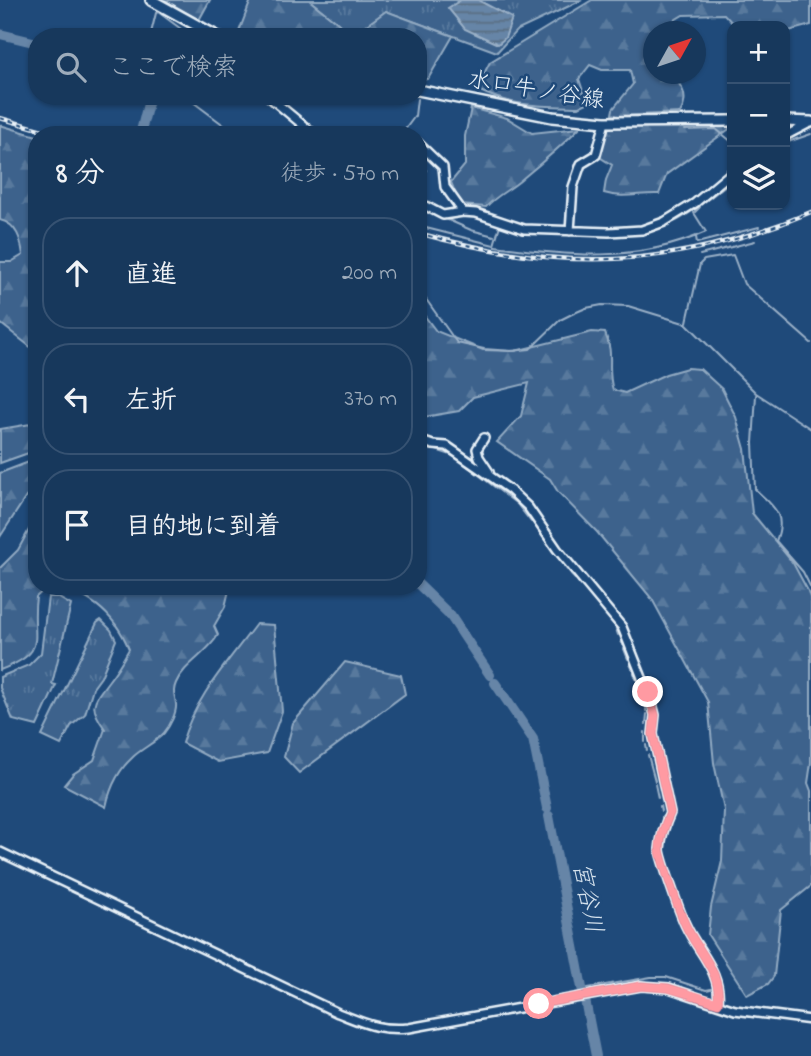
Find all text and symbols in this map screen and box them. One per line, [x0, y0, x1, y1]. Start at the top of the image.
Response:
north arrow [643, 21, 706, 84]
map controls [727, 21, 790, 210]
button: + [727, 21, 790, 84]
search box [28, 28, 427, 105]
icon: search [52, 48, 90, 86]
text: ここで検索 [108, 50, 238, 88]
street label: 水口牛ノ谷線 [465, 64, 607, 118]
button: − [727, 84, 790, 147]
button: layers [727, 147, 790, 210]
text: 8 分 [56, 153, 105, 197]
text: 徒歩 · 570 m [280, 158, 399, 191]
icon: ahead [58, 254, 96, 292]
text: 直進 [125, 257, 177, 295]
text: 200 m [342, 257, 397, 290]
icon: left [58, 380, 96, 418]
text: 左折 [125, 383, 177, 421]
text: 370 m [344, 383, 397, 416]
icon: arrive [58, 506, 96, 544]
text: 目的地に到着 [125, 509, 281, 547]
route end [632, 676, 663, 707]
water label: 宮谷川 [562, 859, 610, 937]
route start [523, 988, 554, 1019]

